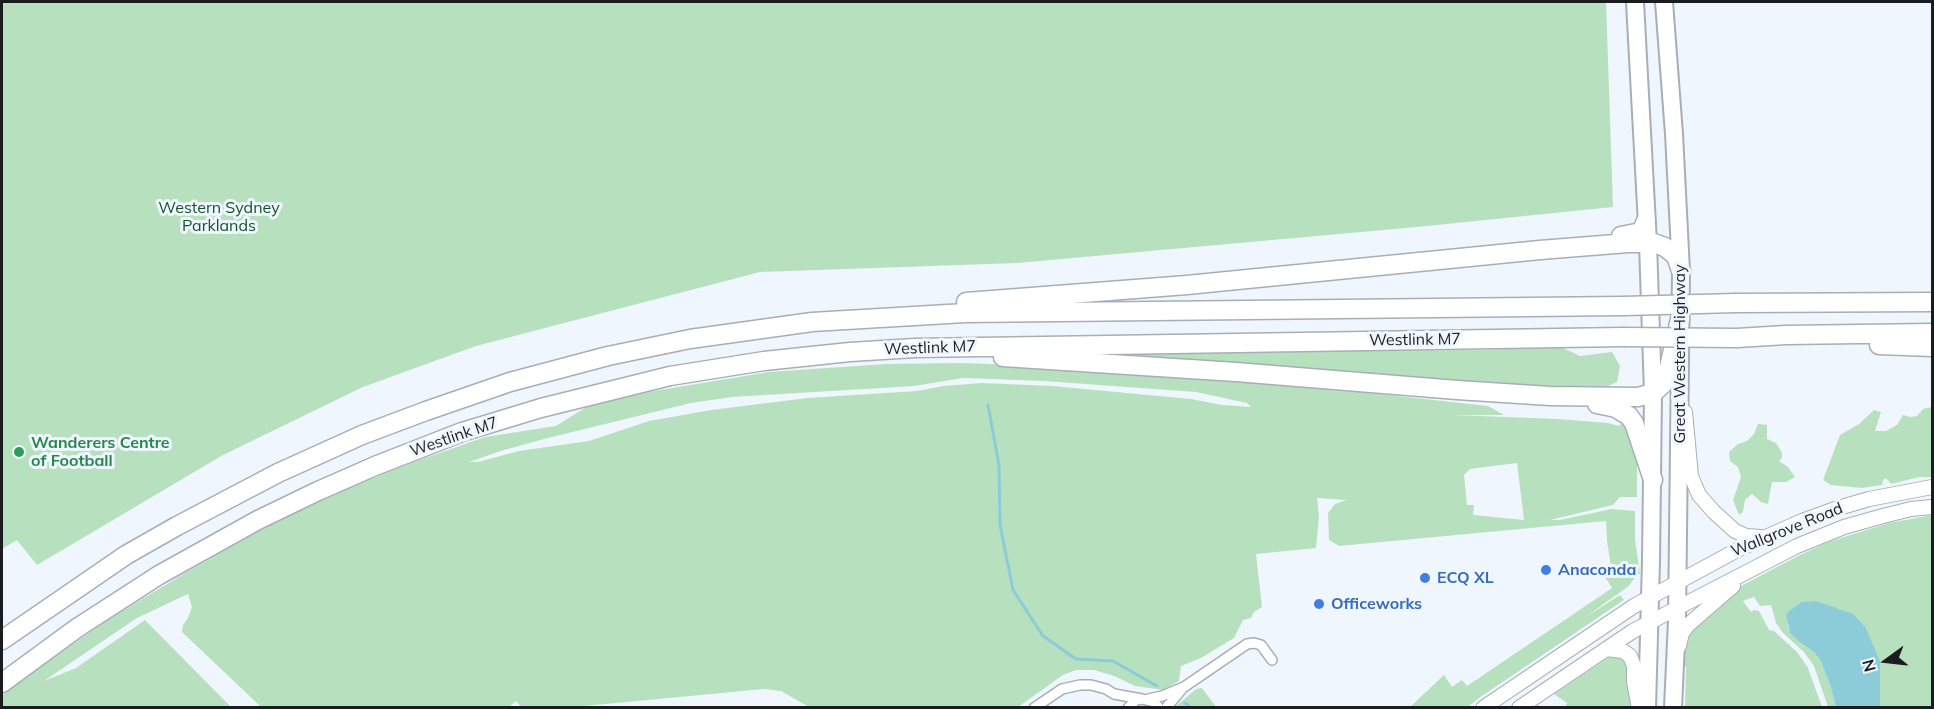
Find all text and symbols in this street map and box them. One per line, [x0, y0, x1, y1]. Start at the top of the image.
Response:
park label: Western Sydney Parklands [158, 198, 280, 236]
street label: Great Western Highway [1670, 264, 1690, 444]
street label: Westlink M7 [1369, 330, 1461, 350]
street label: Westlink M7 [884, 337, 976, 359]
street label: Westlink M7 [407, 413, 501, 461]
place label: Wanderers Centre of Football [31, 433, 170, 471]
marker: Wanderers Centre of Football [12, 445, 26, 459]
street label: Wallgrove Road [1728, 499, 1846, 561]
place label: Anaconda [1558, 560, 1636, 580]
marker: Anaconda [1539, 563, 1553, 577]
place label: ECQ XL [1437, 568, 1494, 588]
marker: ECQ XL [1418, 571, 1432, 585]
place label: Officeworks [1331, 594, 1422, 614]
marker: Officeworks [1312, 597, 1326, 611]
north arrow [1856, 631, 1916, 691]
text: N [1857, 657, 1880, 674]

